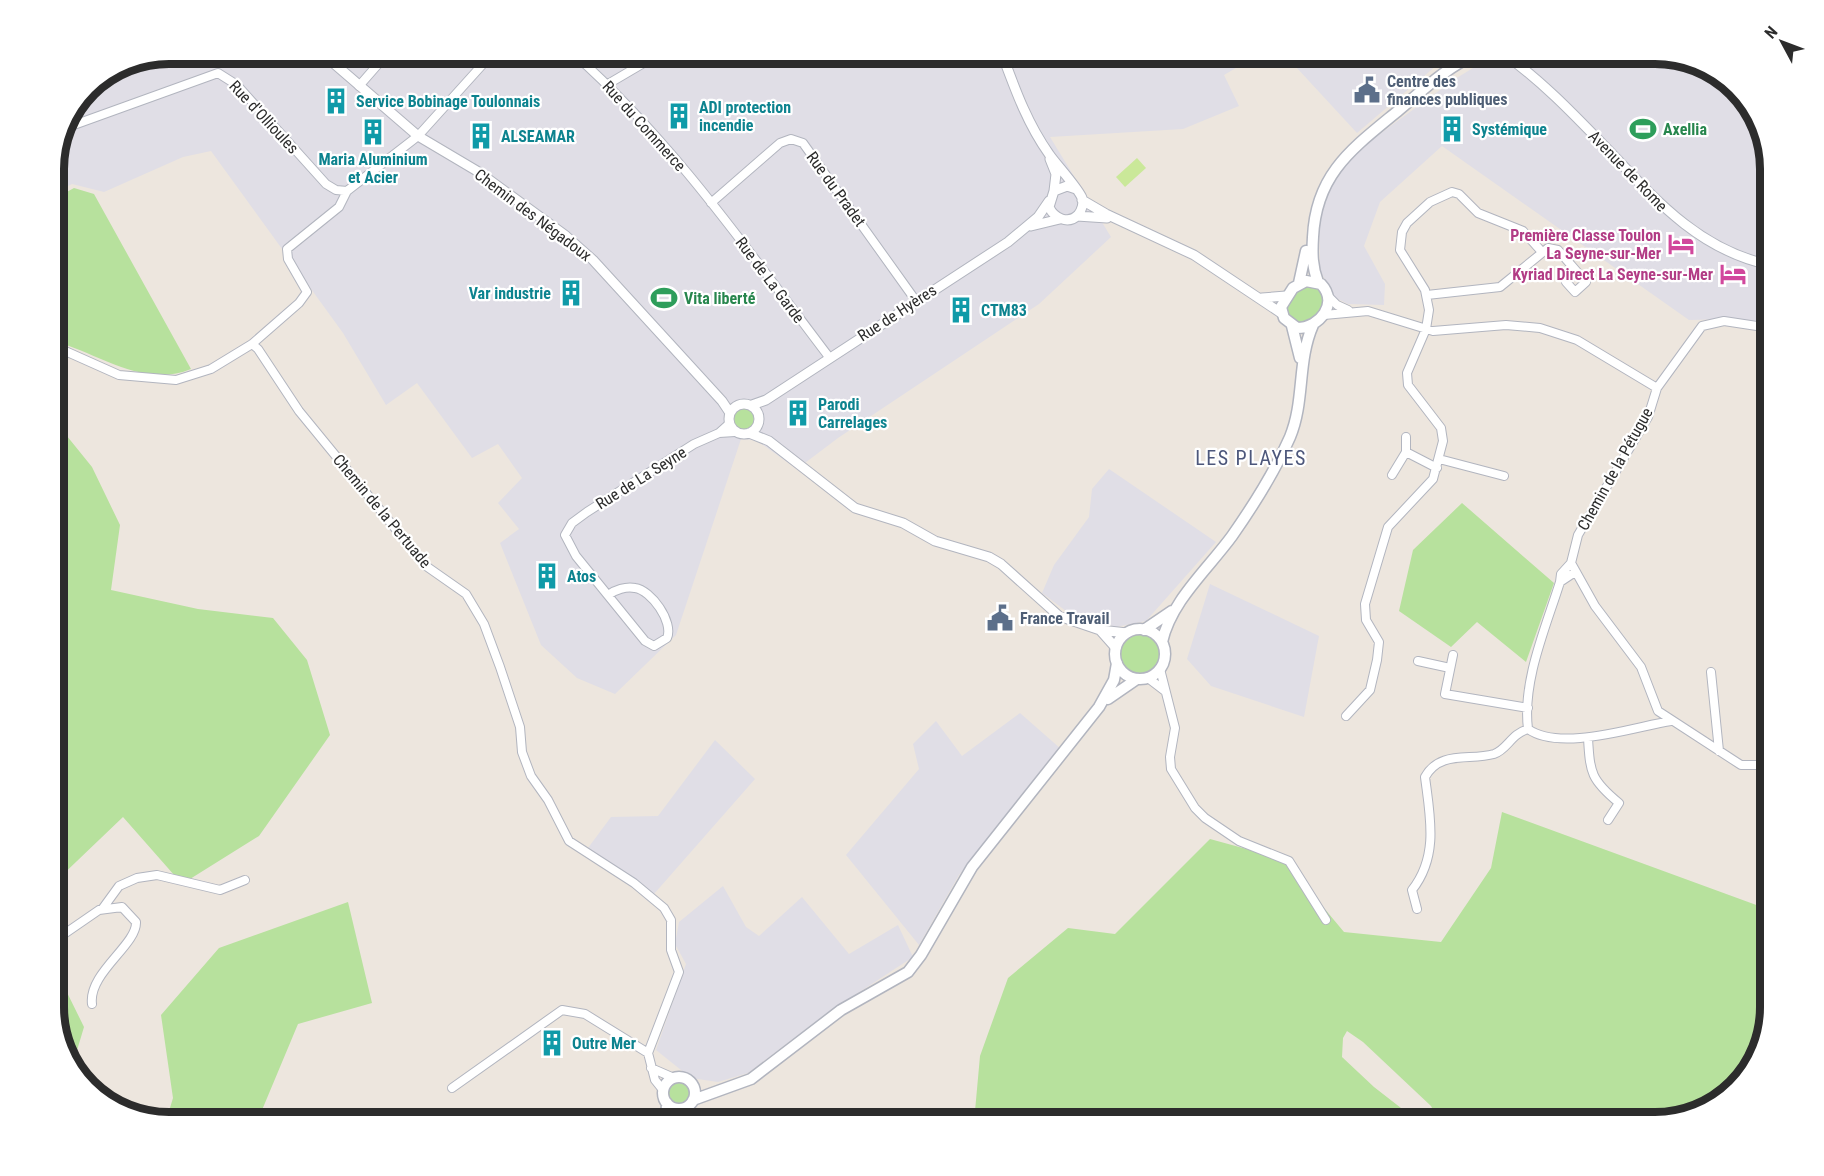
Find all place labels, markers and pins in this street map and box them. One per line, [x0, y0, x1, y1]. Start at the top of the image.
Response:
place label: Centre des finances publiques [1387, 72, 1508, 109]
public building icon: Centre des finances publiques [1352, 75, 1382, 105]
building icon: Service Bobinage Toulonnais [321, 86, 351, 116]
place label: Service Bobinage Toulonnais [356, 92, 540, 111]
place label: ADI protection incendie [699, 98, 791, 135]
building icon: ADI protection incendie [664, 101, 694, 131]
building icon: Systémique [1437, 114, 1467, 144]
sports icon: Axellia [1628, 114, 1658, 144]
building icon: Maria Aluminium et Acier [358, 117, 388, 147]
place label: Systémique [1472, 120, 1547, 139]
place label: Axellia [1663, 120, 1707, 139]
building icon: ALSEAMAR [466, 121, 496, 151]
place label: ALSEAMAR [501, 127, 575, 146]
place label: Maria Aluminium et Acier [318, 150, 428, 187]
place label: Première Classe Toulon La Seyne-sur-Mer [1510, 226, 1661, 263]
hotel icon: Première Classe Toulon La Seyne-sur-Mer [1666, 229, 1696, 259]
hotel icon: Kyriad Direct La Seyne-sur-Mer [1718, 259, 1748, 289]
place label: Kyriad Direct La Seyne-sur-Mer [1512, 265, 1713, 284]
building icon: Var industrie [556, 278, 586, 308]
sports icon: Vita liberté [649, 283, 679, 313]
place label: Var industrie [469, 284, 551, 303]
place label: Vita liberté [684, 289, 756, 308]
building icon: CTM83 [946, 295, 976, 325]
place label: CTM83 [981, 301, 1027, 320]
place label: Parodi Carrelages [818, 395, 887, 432]
building icon: Parodi Carrelages [783, 398, 813, 428]
building icon: Atos [532, 561, 562, 591]
place label: Atos [567, 567, 596, 586]
public building icon: France Travail [985, 603, 1015, 633]
place label: France Travail [1020, 609, 1109, 628]
building icon: Outre Mer [537, 1028, 567, 1058]
place label: Outre Mer [572, 1034, 636, 1053]

